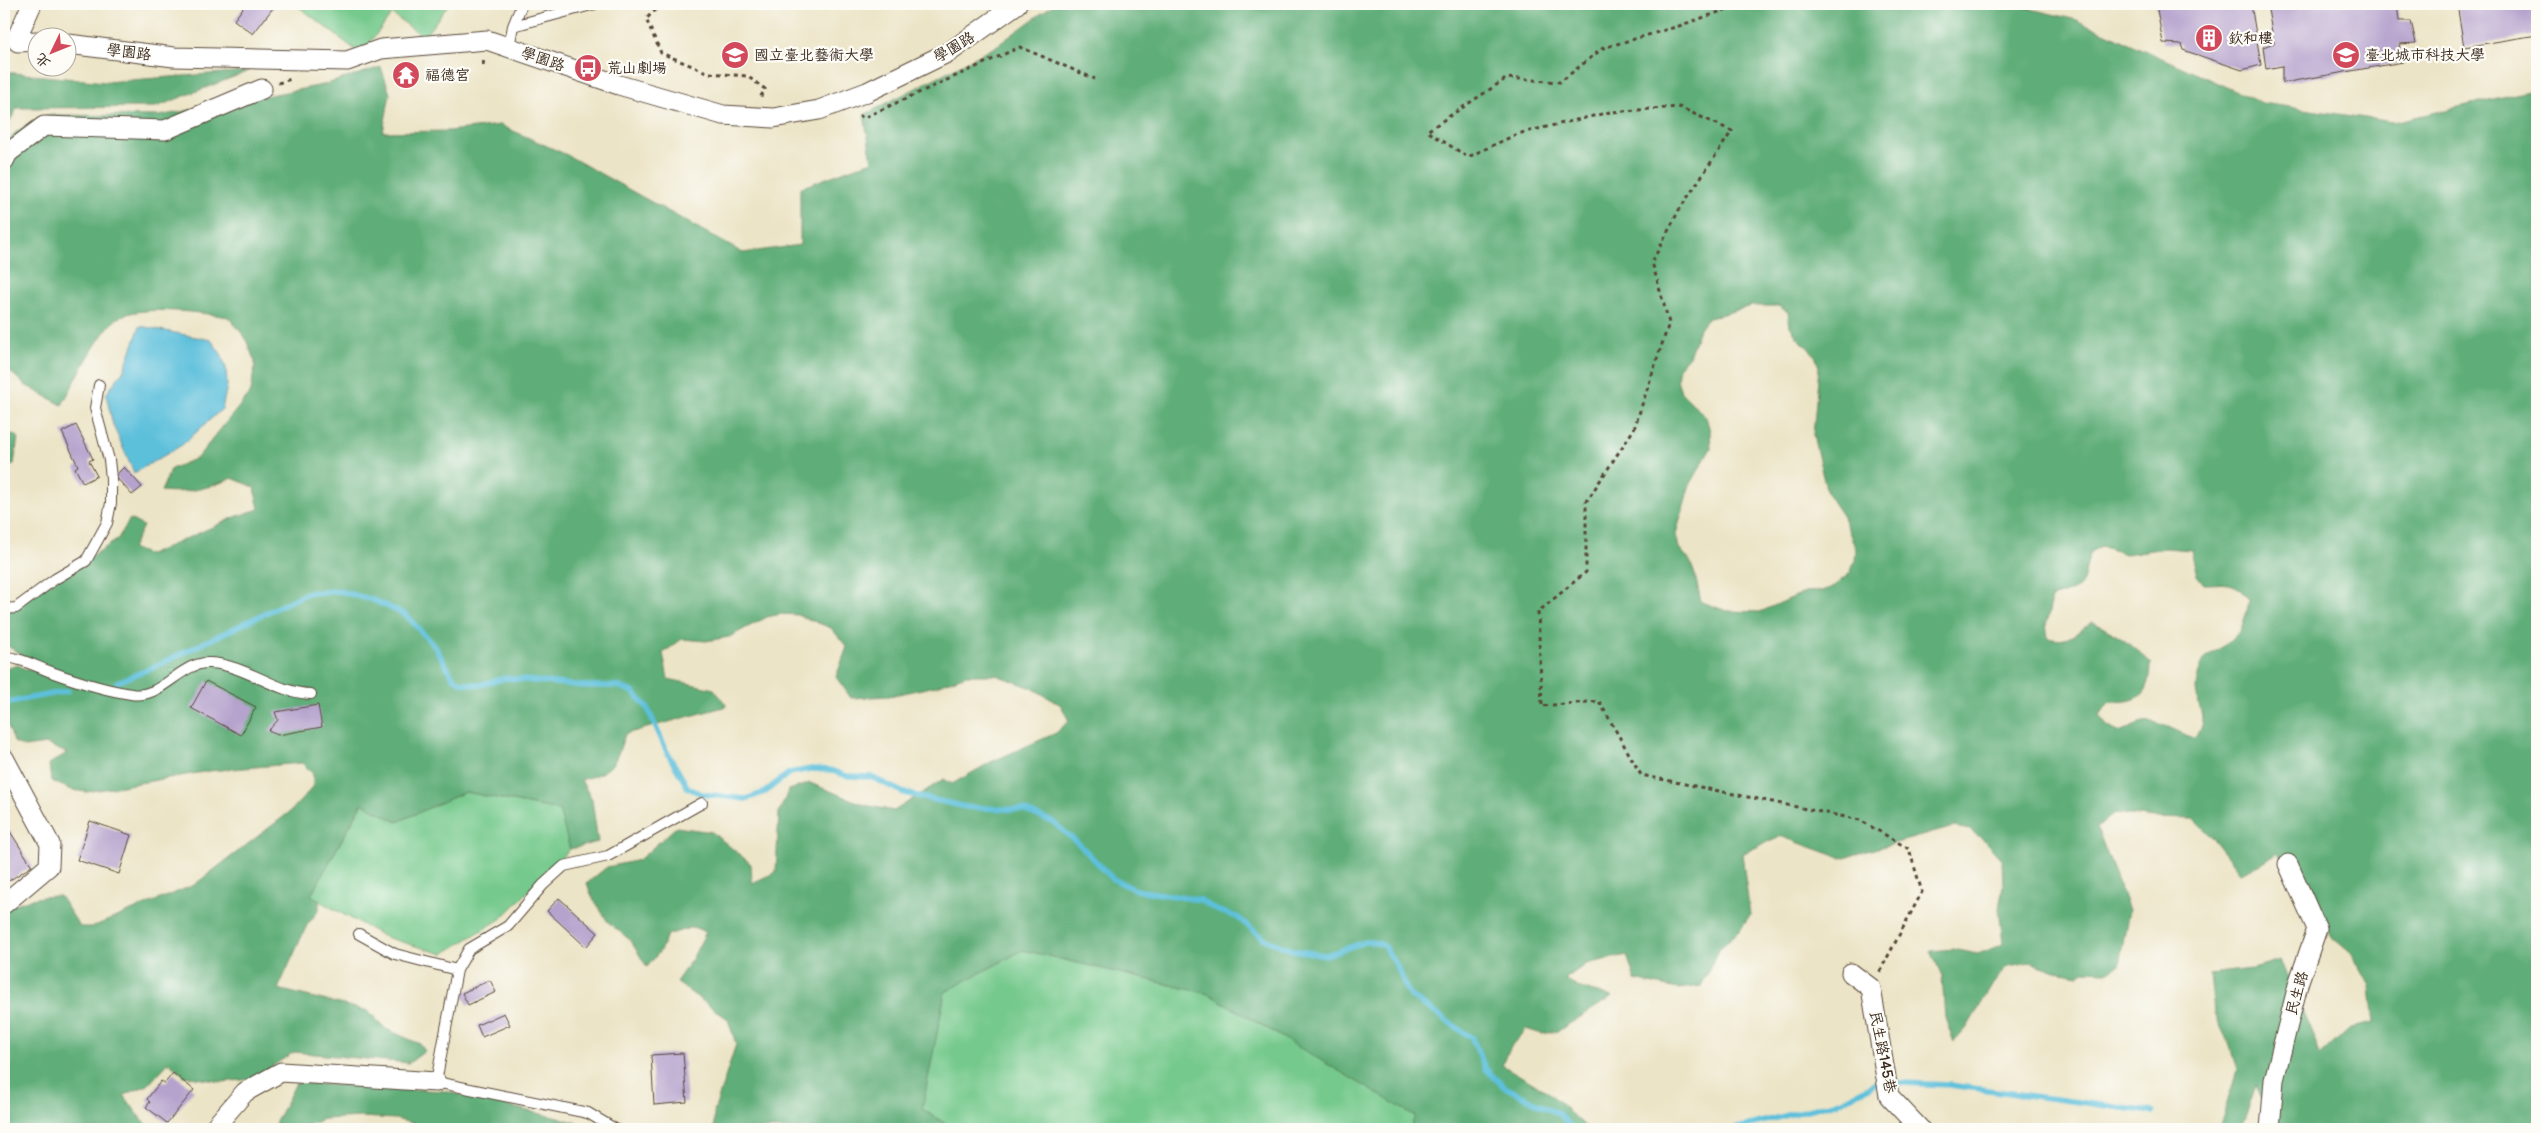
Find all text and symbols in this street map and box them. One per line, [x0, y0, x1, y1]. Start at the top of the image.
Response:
building icon: 欽和樓 [2194, 23, 2224, 53]
north arrow [28, 28, 78, 78]
street label: 學園路 [930, 28, 978, 67]
place label: 欽和樓 [2228, 29, 2273, 48]
street label: 學園路 [105, 40, 152, 65]
school or university icon: 國立臺北藝術大學 [720, 40, 750, 70]
school or university icon: 臺北城市科技大學 [2331, 40, 2361, 70]
street label: 學園路 [518, 43, 567, 76]
place label: 國立臺北藝術大學 [754, 46, 874, 65]
place label: 臺北城市科技大學 [2365, 46, 2485, 65]
text: 北 [32, 50, 54, 71]
bus stop icon: 荒山劇場 [573, 53, 603, 83]
place label: 荒山劇場 [607, 59, 667, 78]
temple icon: 福德宮 [391, 60, 421, 90]
place label: 福德宮 [425, 66, 470, 85]
street label: 民生路 [2282, 969, 2313, 1017]
street label: 民生路145巷 [1865, 1009, 1900, 1095]

